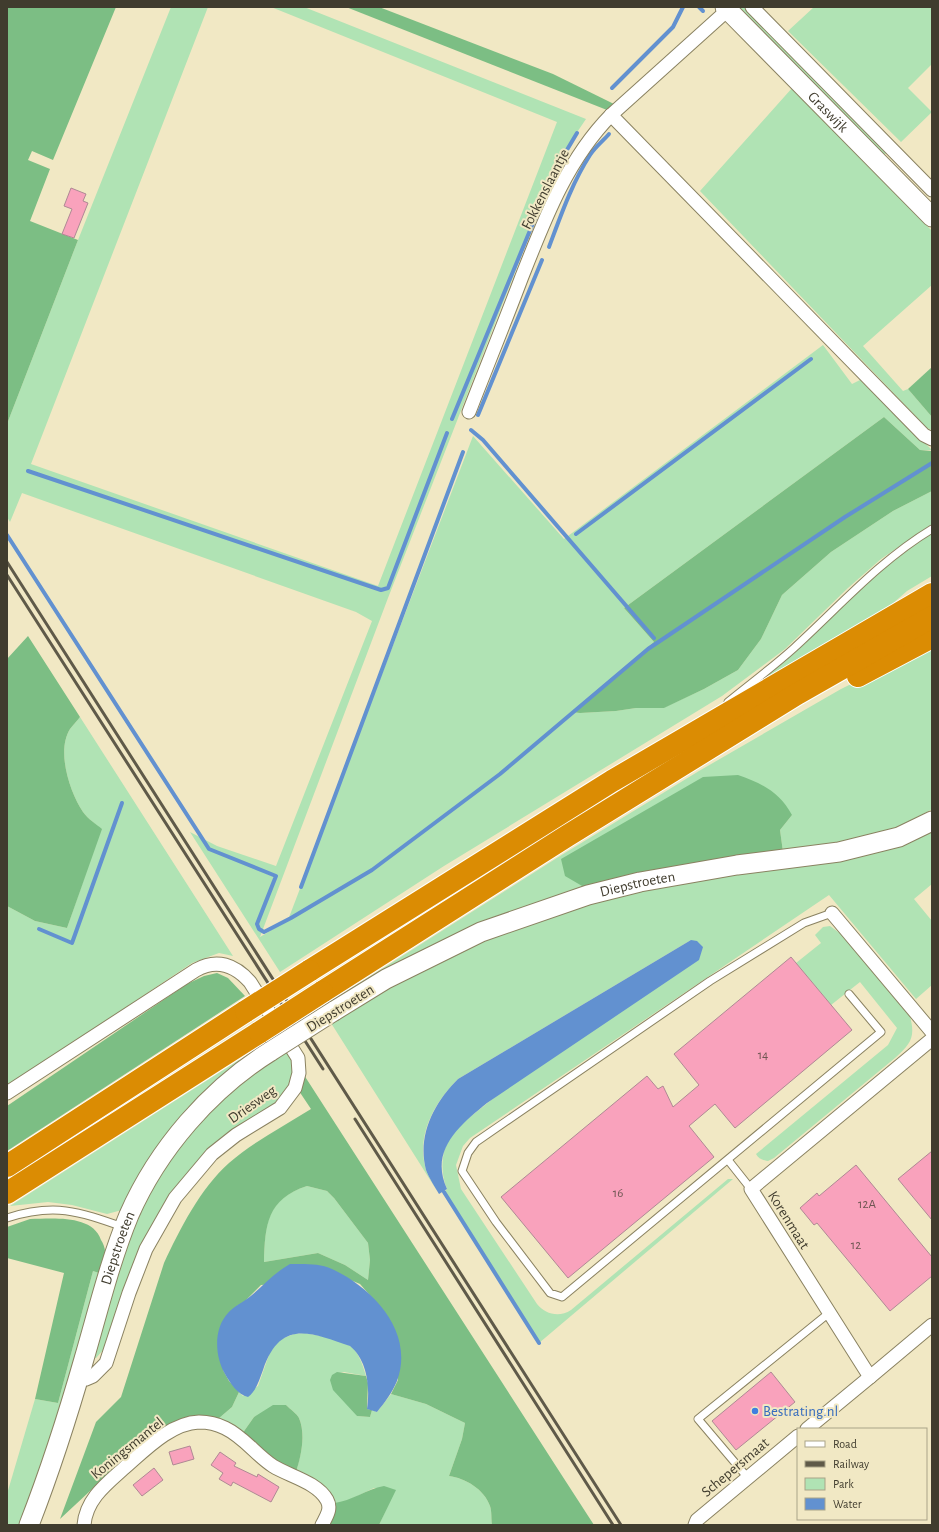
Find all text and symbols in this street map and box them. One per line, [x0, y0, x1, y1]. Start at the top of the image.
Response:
street label: Graswijk [805, 89, 851, 135]
street label: Fokkenslaantje [519, 147, 572, 232]
street label: Diepstroeten [598, 869, 676, 900]
street label: Diepstroeten [304, 982, 377, 1035]
house number: 14 [758, 1049, 768, 1062]
street label: Driesweg [226, 1082, 280, 1126]
house number: 16 [613, 1187, 623, 1200]
street label: Korenmaat [765, 1189, 812, 1252]
house number: 12A [858, 1198, 876, 1211]
street label: Diepstroeten [99, 1209, 138, 1286]
house number: 12 [851, 1239, 861, 1252]
place label: Bestrating.nl [763, 1404, 838, 1419]
marker: Bestrating.nl [750, 1406, 760, 1416]
street label: Koningsmantel [88, 1415, 167, 1482]
legend [797, 1428, 927, 1520]
street label: Schepersmaat [699, 1435, 772, 1500]
text: Road [833, 1438, 857, 1450]
text: Railway [833, 1458, 869, 1471]
text: Park [833, 1478, 854, 1490]
text: Water [833, 1498, 862, 1510]

